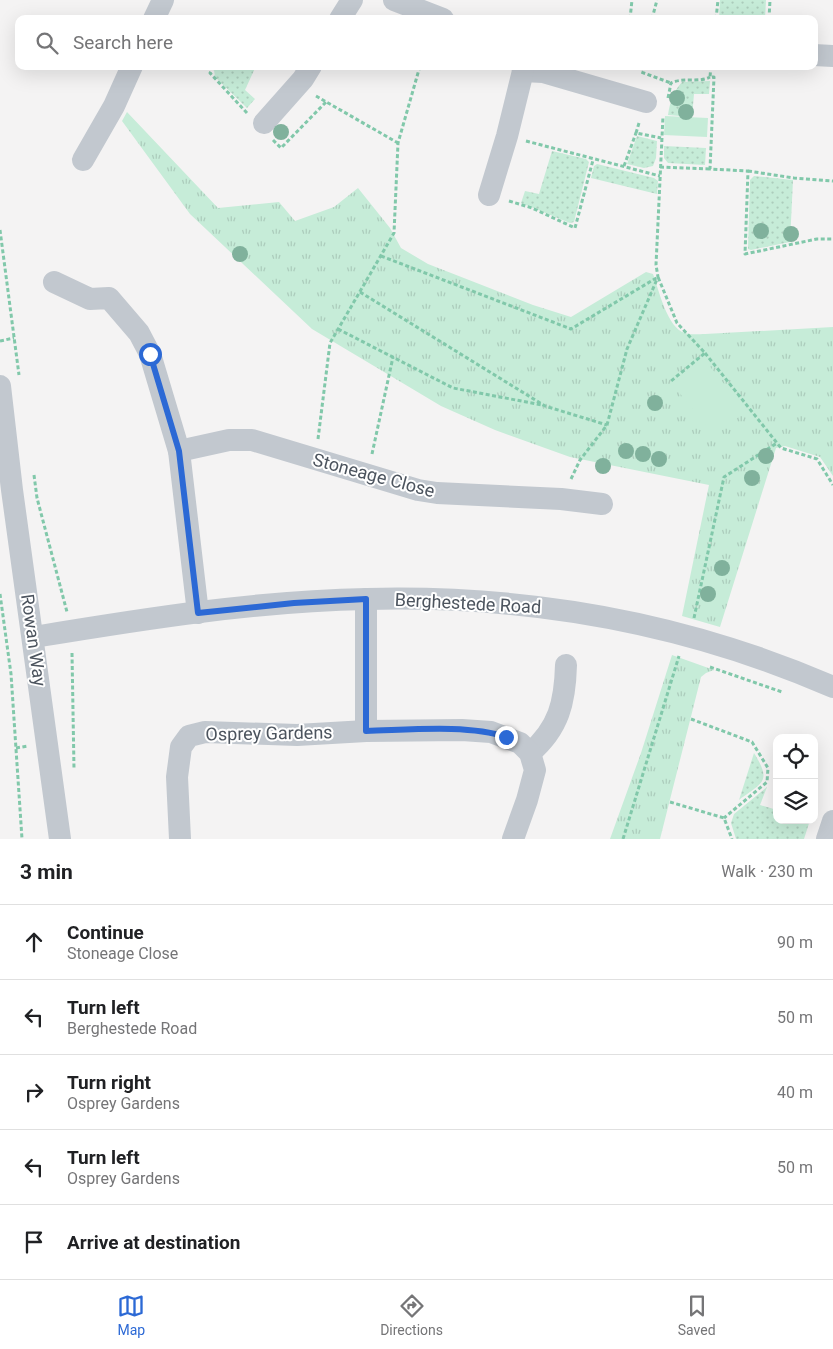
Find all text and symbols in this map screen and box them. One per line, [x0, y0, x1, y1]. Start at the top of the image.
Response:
search box [15, 15, 818, 70]
icon: search [33, 29, 61, 57]
text: Search here [73, 31, 173, 54]
route start [139, 343, 162, 366]
street label: Stoneage Close [311, 449, 437, 501]
street label: Berghestede Road [394, 589, 542, 617]
street label: Rowan Way [17, 593, 51, 688]
street label: Osprey Gardens [205, 721, 333, 745]
route end [495, 726, 518, 749]
map controls [773, 734, 818, 824]
button: locate [773, 734, 818, 779]
button: layers [773, 779, 818, 824]
text: 3 min [20, 860, 73, 884]
text: Walk · 230 m [721, 862, 813, 881]
text: Continue [67, 921, 144, 944]
icon: ahead [20, 928, 48, 956]
text: 90 m [777, 933, 813, 952]
text: Stoneage Close [67, 944, 178, 963]
text: Turn left [67, 996, 140, 1019]
icon: left [20, 1003, 48, 1031]
text: 50 m [777, 1008, 813, 1027]
text: Berghestede Road [67, 1019, 197, 1038]
text: Turn right [67, 1071, 151, 1094]
icon: right [20, 1078, 48, 1106]
text: 40 m [777, 1083, 813, 1102]
text: Osprey Gardens [67, 1094, 180, 1113]
text: Turn left [67, 1146, 140, 1169]
icon: left [20, 1153, 48, 1181]
text: 50 m [777, 1158, 813, 1177]
text: Osprey Gardens [67, 1169, 180, 1188]
icon: arrive [20, 1228, 48, 1256]
text: Arrive at destination [67, 1231, 240, 1254]
tab: Map [117, 1292, 145, 1338]
tab: Directions [380, 1292, 443, 1338]
tab: Saved [678, 1292, 716, 1338]

